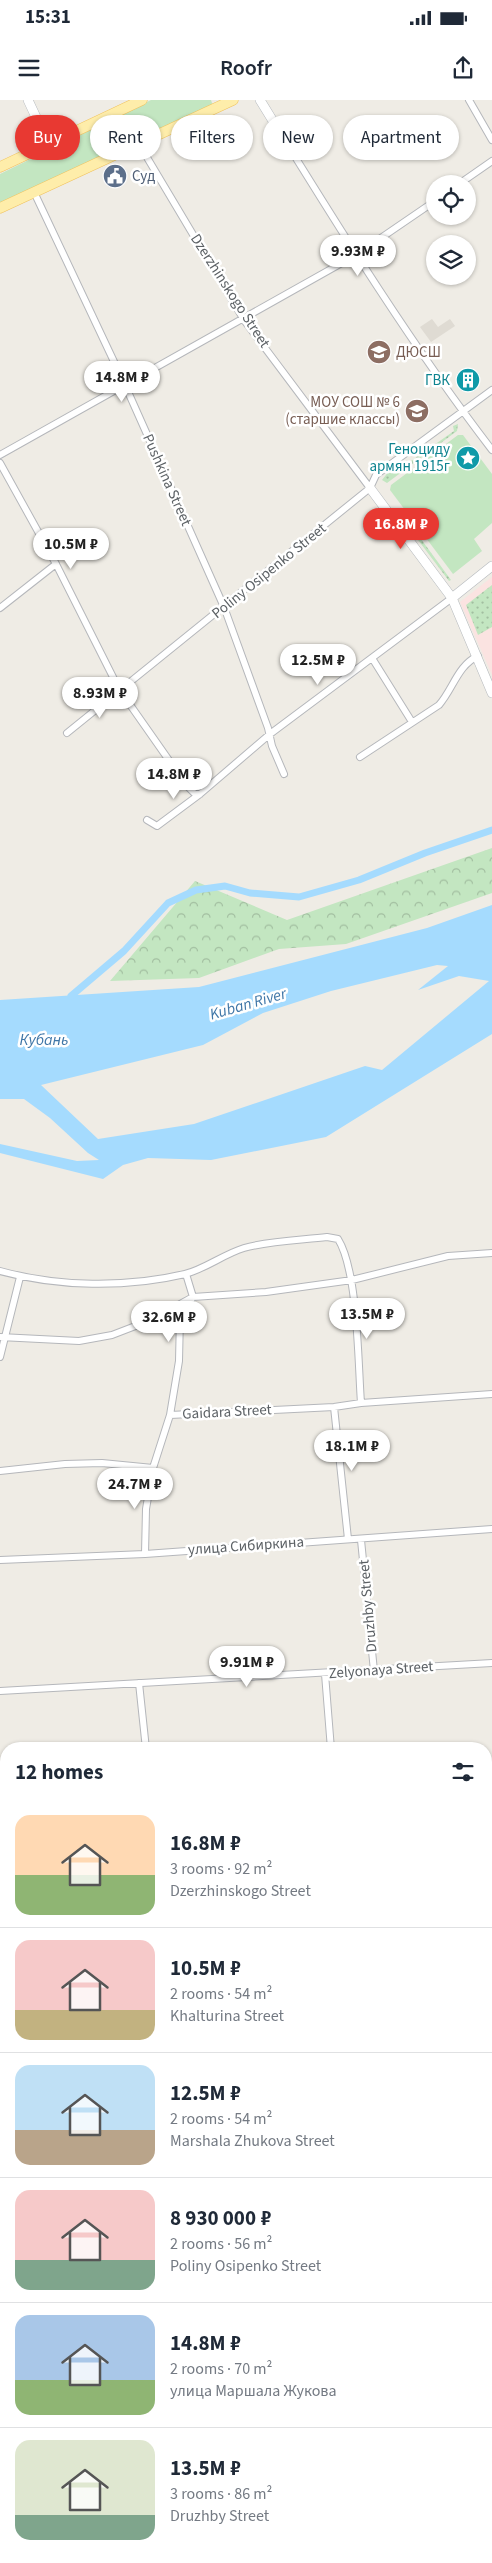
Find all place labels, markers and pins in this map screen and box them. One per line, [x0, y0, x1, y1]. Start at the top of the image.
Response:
public building icon: Суд [102, 163, 128, 189]
place label: Суд [132, 166, 155, 187]
pin: 9.93M ₽ [312, 234, 404, 277]
school or university icon: ДЮСШ [366, 339, 392, 365]
place label: ДЮСШ [396, 342, 441, 363]
pin: 14.8M ₽ [76, 360, 168, 403]
building icon: ГВК [455, 367, 481, 393]
place label: ГВК [425, 370, 450, 391]
place label: МОУ СОШ № 6 (старшие классы) [285, 392, 400, 430]
school or university icon: МОУ СОШ № 6 (старшие классы) [404, 398, 430, 424]
place label: Геноциду армян 1915г [369, 439, 450, 477]
place icon: Геноциду армян 1915г [455, 445, 481, 471]
pin: 16.8M ₽ [355, 508, 447, 550]
pin: 10.5M ₽ [25, 528, 117, 570]
pin: 12.5M ₽ [272, 644, 364, 686]
pin: 8.93M ₽ [54, 676, 146, 719]
pin: 14.8M ₽ [128, 758, 220, 800]
pin: 13.5M ₽ [321, 1298, 413, 1340]
pin: 32.6M ₽ [123, 1300, 215, 1343]
pin: 18.1M ₽ [306, 1430, 398, 1472]
pin: 24.7M ₽ [89, 1468, 181, 1510]
pin: 9.91M ₽ [201, 1646, 293, 1688]

